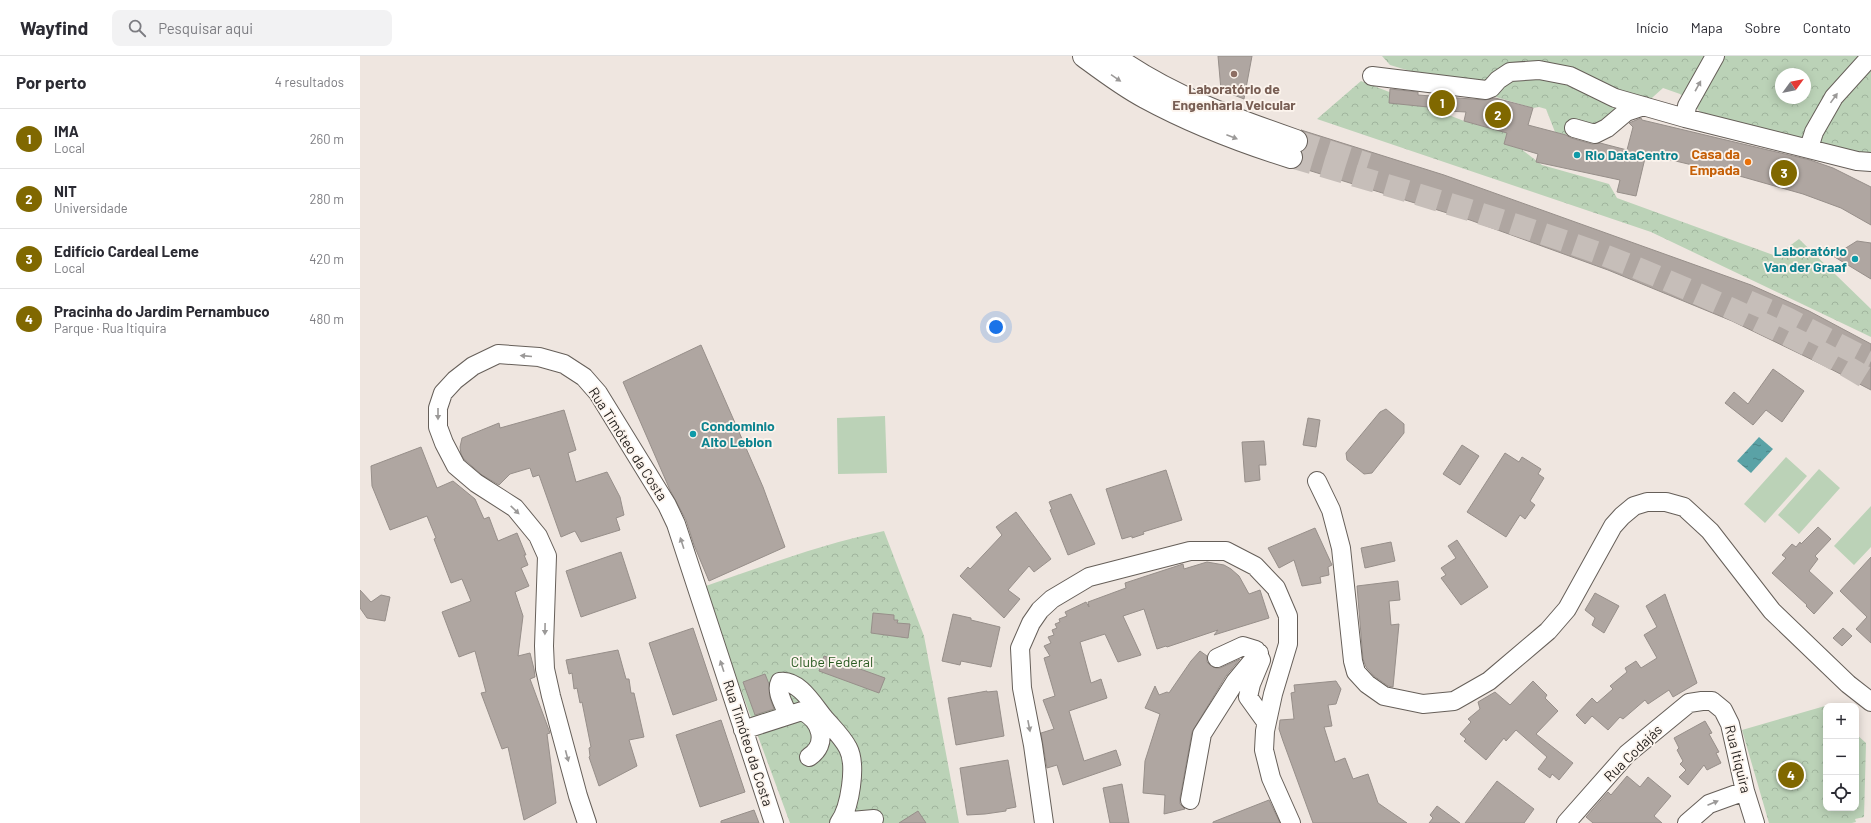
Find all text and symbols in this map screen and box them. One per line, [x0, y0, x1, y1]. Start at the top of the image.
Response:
search box [112, 10, 392, 46]
text: Wayfind [20, 16, 88, 39]
icon: search [126, 17, 148, 39]
text: Pesquisar aqui [158, 19, 253, 37]
text: Início [1636, 19, 1669, 36]
text: Mapa [1691, 19, 1723, 36]
text: Sobre [1745, 19, 1781, 36]
text: Contato [1803, 19, 1851, 36]
north arrow [1775, 68, 1811, 104]
marker: Laboratório de Engenharia Veicular [1229, 69, 1239, 79]
text: Por perto [16, 72, 86, 92]
text: 4 resultados [275, 74, 344, 90]
one-way arrow [1111, 74, 1122, 82]
place label: Laboratório de Engenharia Veicular [1172, 80, 1296, 113]
one-way arrow [1695, 80, 1702, 92]
pin: 1 [1429, 88, 1455, 118]
one-way arrow [1830, 93, 1838, 103]
pin: 2 [1485, 100, 1511, 130]
text: IMA [54, 122, 79, 140]
text: 1 [27, 131, 31, 147]
text: 260 m [310, 131, 344, 147]
one-way arrow [1226, 134, 1238, 140]
text: Local [54, 140, 85, 156]
place label: Casa da Empada [1689, 145, 1740, 178]
place label: Rio DataCentro [1585, 146, 1679, 163]
marker: Rio DataCentro [1572, 150, 1582, 160]
marker: Casa da Empada [1743, 157, 1753, 167]
pin: 3 [1771, 158, 1797, 188]
text: NIT [54, 182, 77, 200]
text: 2 [25, 191, 33, 207]
text: 280 m [310, 191, 344, 207]
text: Universidade [54, 200, 128, 216]
text: Edifício Cardeal Leme [54, 242, 199, 260]
place label: Laboratório Van der Graaf [1764, 242, 1847, 275]
text: 3 [25, 251, 33, 267]
text: 420 m [309, 251, 344, 267]
marker: Laboratório Van der Graaf [1850, 254, 1860, 264]
text: Local [54, 260, 85, 276]
text: Pracinha do Jardim Pernambuco [54, 302, 270, 320]
text: 4 [25, 311, 33, 327]
text: 480 m [309, 311, 344, 327]
your location [986, 317, 1006, 337]
text: Parque · Rua Itiquira [54, 320, 166, 336]
one-way arrow [520, 353, 532, 360]
street label: Rua Timóteo da Costa [585, 384, 671, 504]
one-way arrow [435, 408, 441, 421]
place label: Condominio Alto Leblon [701, 417, 775, 450]
marker: Condominio Alto Leblon [688, 429, 698, 439]
one-way arrow [510, 505, 520, 514]
one-way arrow [679, 536, 685, 548]
one-way arrow [542, 623, 548, 636]
park label: Clube Federal [791, 653, 873, 670]
one-way arrow [719, 660, 725, 672]
street label: Rua Timóteo da Costa [720, 678, 777, 808]
map controls [1823, 703, 1859, 811]
button: + [1823, 703, 1859, 739]
one-way arrow [1027, 720, 1033, 732]
street label: Rua Codajás [1600, 721, 1665, 785]
street label: Rua Itiquira [1722, 723, 1755, 795]
button: − [1823, 739, 1859, 775]
one-way arrow [565, 750, 571, 762]
pin: 4 [1778, 760, 1804, 790]
button: locate [1823, 775, 1859, 811]
one-way arrow [1708, 799, 1720, 805]

